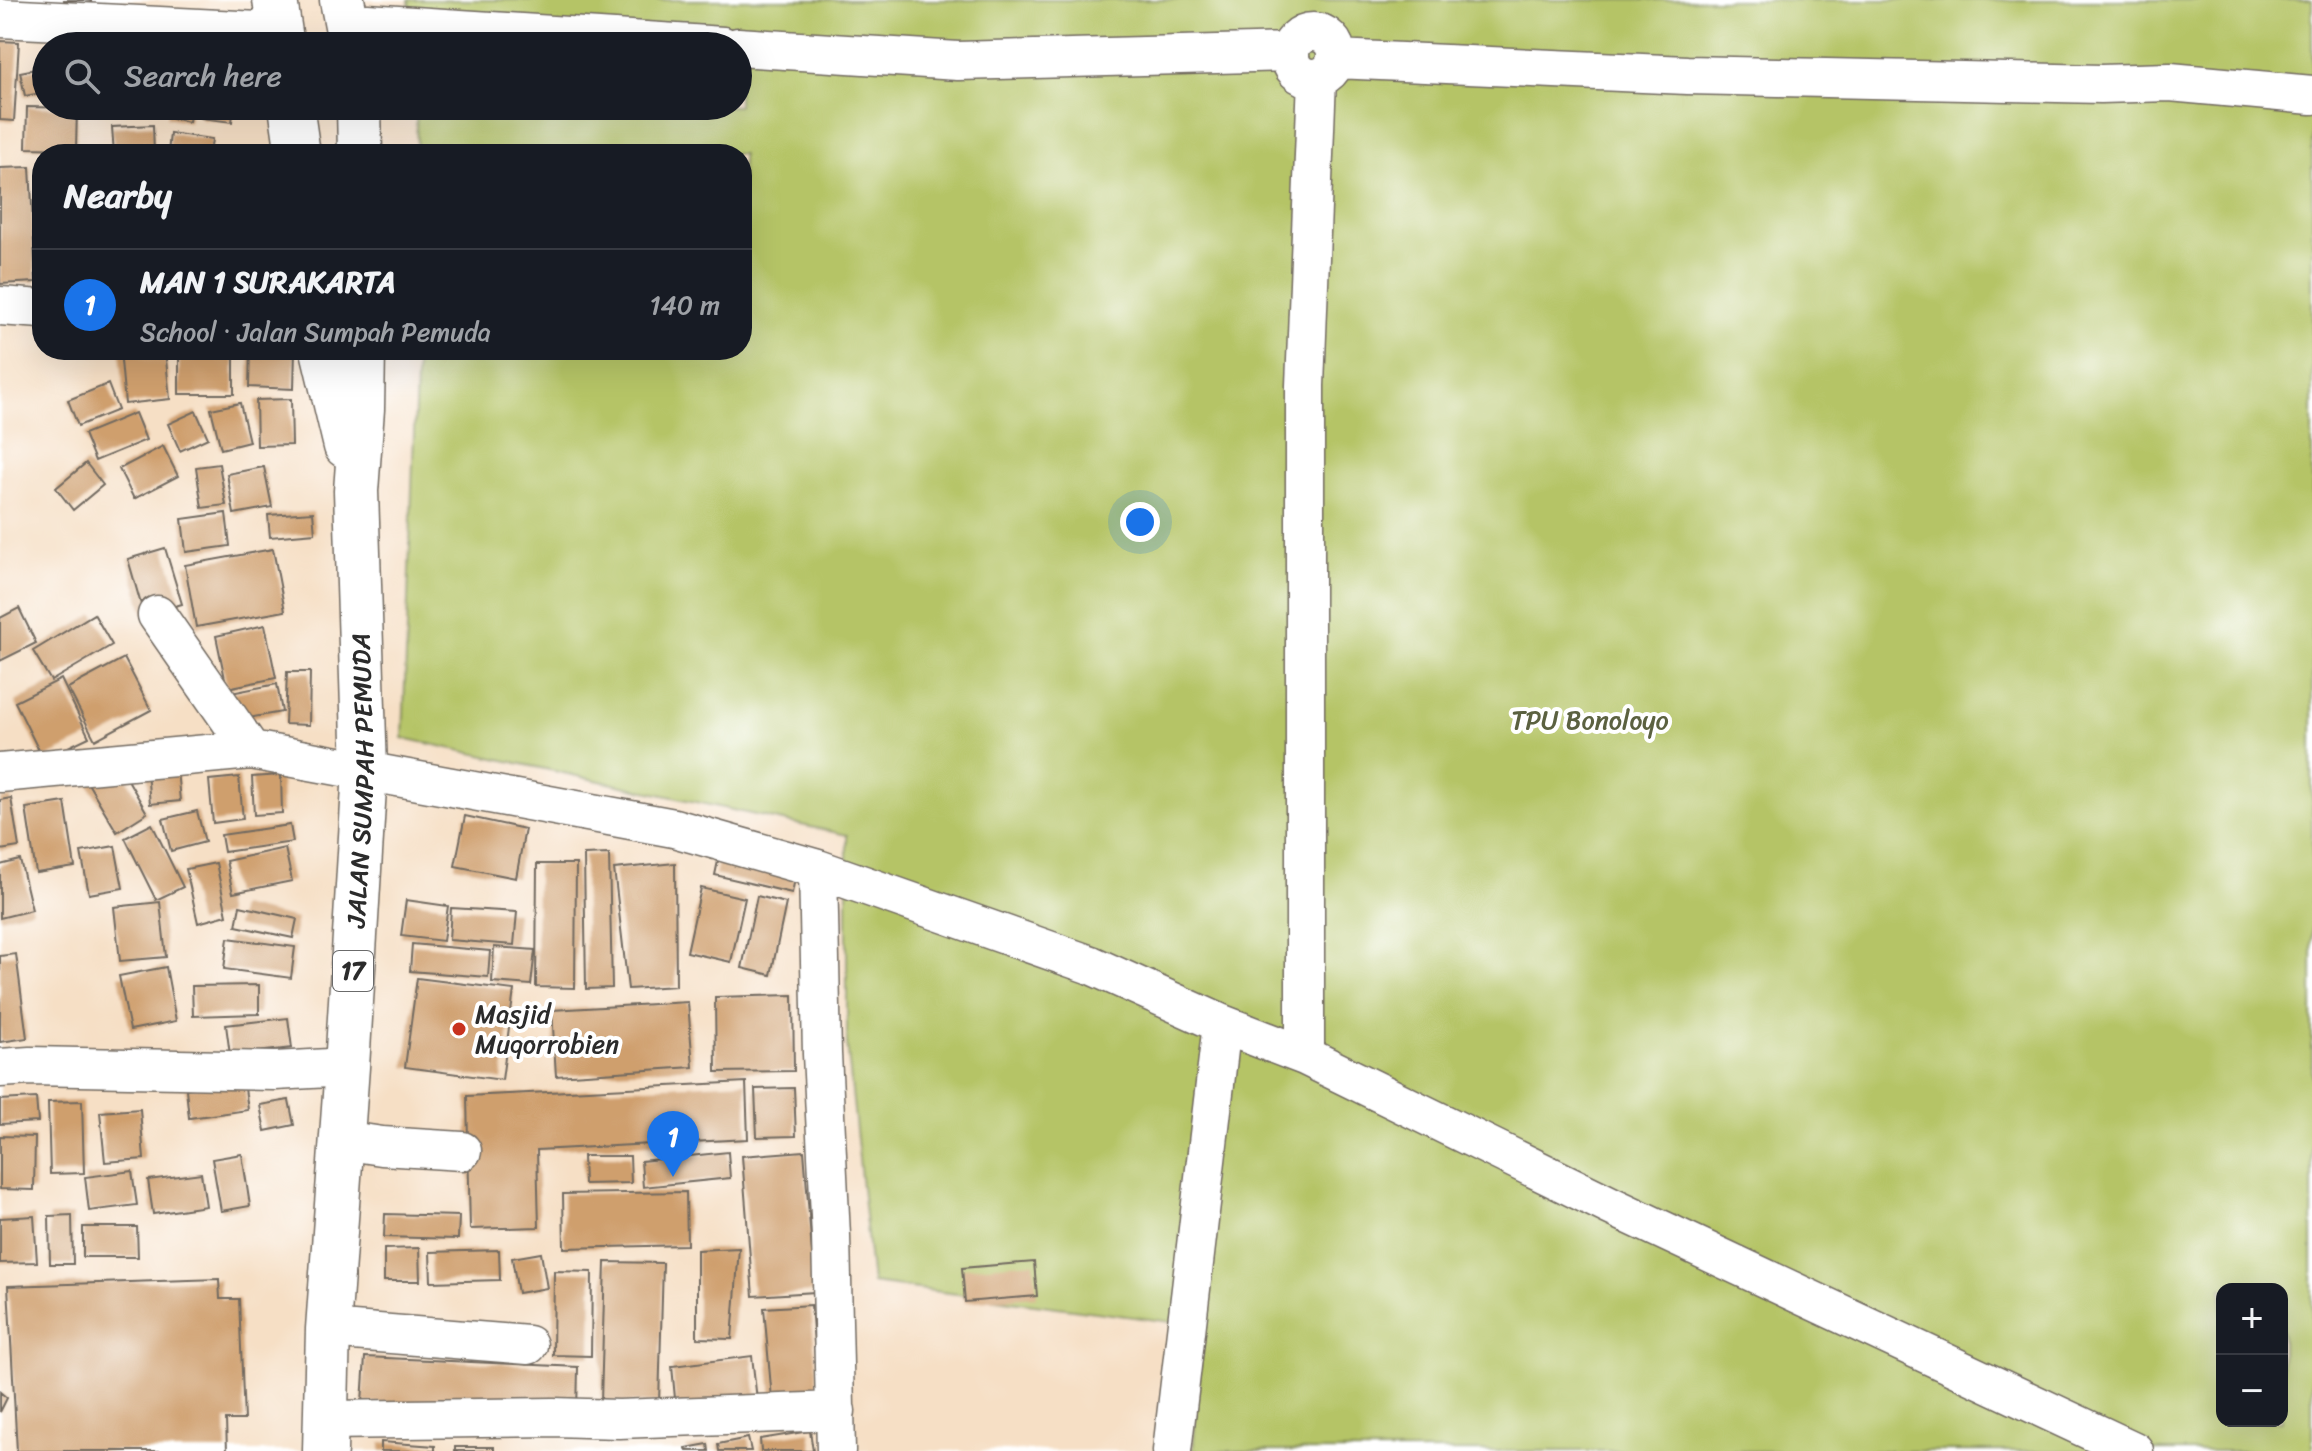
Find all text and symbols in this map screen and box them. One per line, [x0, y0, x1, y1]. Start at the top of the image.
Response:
search box [32, 32, 752, 120]
text: Search here [124, 49, 282, 103]
icon: search [60, 54, 104, 98]
text: Nearby [64, 166, 172, 226]
text: MAN 1 SURAKARTA [140, 255, 395, 309]
text: 1 [84, 282, 96, 328]
text: 140 m [649, 282, 720, 328]
text: School · Jalan Sumpah Pemuda [140, 309, 491, 355]
your location [1120, 502, 1160, 542]
street label: JALAN SUMPAH PEMUDA [332, 632, 388, 930]
park label: TPU Bonoloyo [1511, 697, 1669, 743]
road number: 17 [333, 951, 373, 991]
place label: Masjid Muqorrobien [475, 991, 619, 1067]
marker: Masjid Muqorrobien [450, 1020, 468, 1038]
pin: 1 [647, 1111, 699, 1177]
map controls [2216, 1283, 2288, 1427]
button: + [2216, 1283, 2288, 1355]
button: − [2216, 1355, 2288, 1427]

